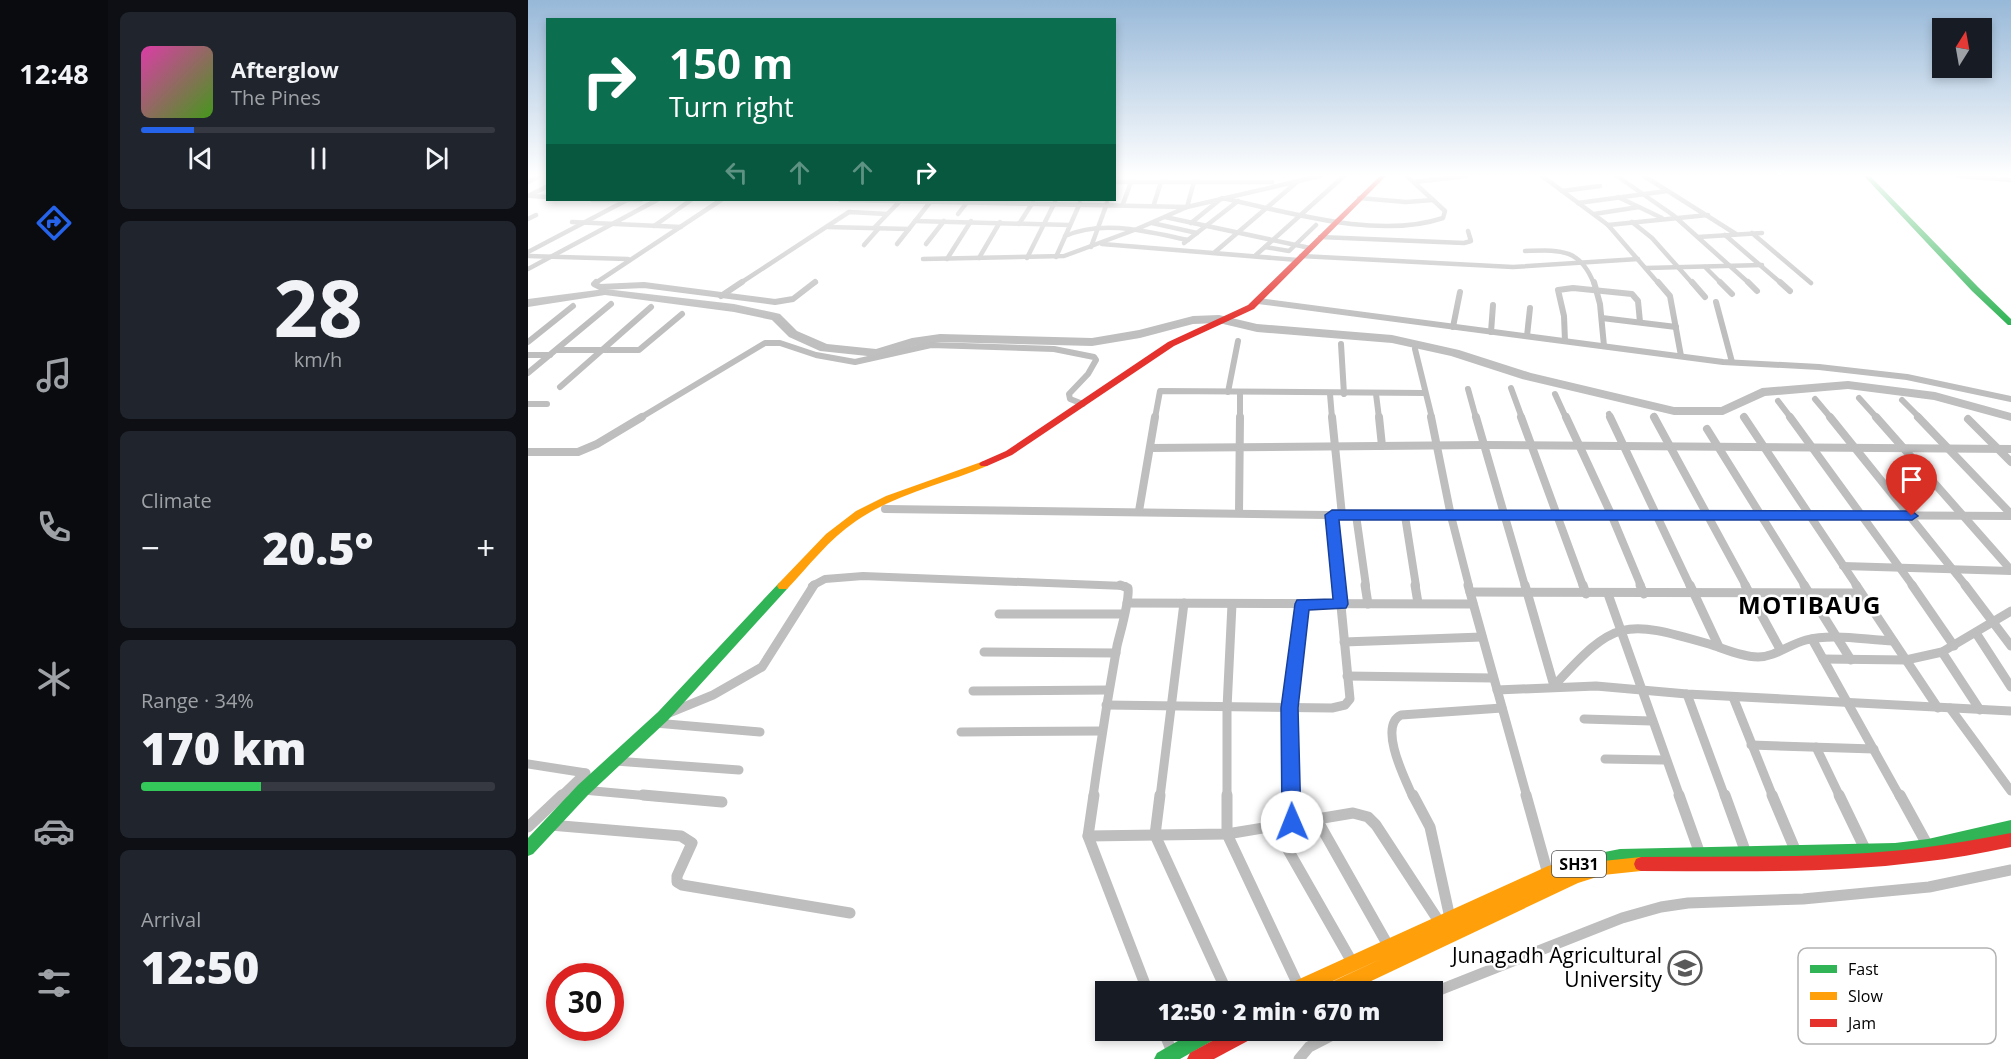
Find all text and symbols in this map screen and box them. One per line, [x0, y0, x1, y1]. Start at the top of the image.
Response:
north arrow [1932, 18, 1992, 78]
map controls [1932, 18, 1992, 78]
text: 150 m [669, 34, 793, 91]
icon: right [570, 42, 648, 120]
text: Afterglow [231, 54, 339, 84]
text: 12:48 [19, 55, 89, 92]
text: The Pines [231, 84, 321, 111]
text: Turn right [669, 88, 794, 125]
icon: previous [184, 142, 217, 175]
icon: pause [302, 142, 335, 175]
icon: next [420, 142, 453, 175]
icon: left [720, 156, 753, 189]
icon: ahead [783, 156, 816, 189]
icon: ahead [846, 156, 879, 189]
icon: right [909, 156, 942, 189]
icon: directions [33, 202, 75, 244]
text: 28 [273, 254, 363, 360]
text: km/h [294, 346, 342, 373]
icon: music [33, 354, 75, 396]
pin [1886, 454, 1937, 516]
icon: arrive [1895, 463, 1928, 496]
text: Climate [141, 487, 212, 514]
icon: phone [33, 506, 75, 548]
text: 20.5° [262, 517, 374, 578]
text: − [141, 525, 160, 570]
text: + [476, 525, 495, 570]
district label: MOTIBAUG [1738, 588, 1882, 621]
icon: climate [33, 658, 75, 700]
text: Range · 34% [141, 687, 254, 714]
text: 170 km [141, 717, 306, 778]
position arrow [1260, 790, 1324, 854]
icon: car [33, 810, 75, 852]
road number: SH31 [1552, 851, 1606, 877]
text: Arrival [141, 906, 201, 933]
text: 12:50 [141, 936, 259, 997]
place label: Junagadh Agricultural University [1450, 941, 1662, 993]
legend [1798, 948, 1996, 1044]
school or university icon: Junagadh Agricultural University [1667, 950, 1703, 986]
text: Fast [1848, 958, 1879, 980]
icon: filters [33, 962, 75, 1004]
speed limit sign: 30 [546, 963, 624, 1041]
text: Slow [1848, 985, 1883, 1007]
text: 12:50 · 2 min · 670 m [1158, 996, 1380, 1026]
text: Jam [1846, 1012, 1876, 1034]

